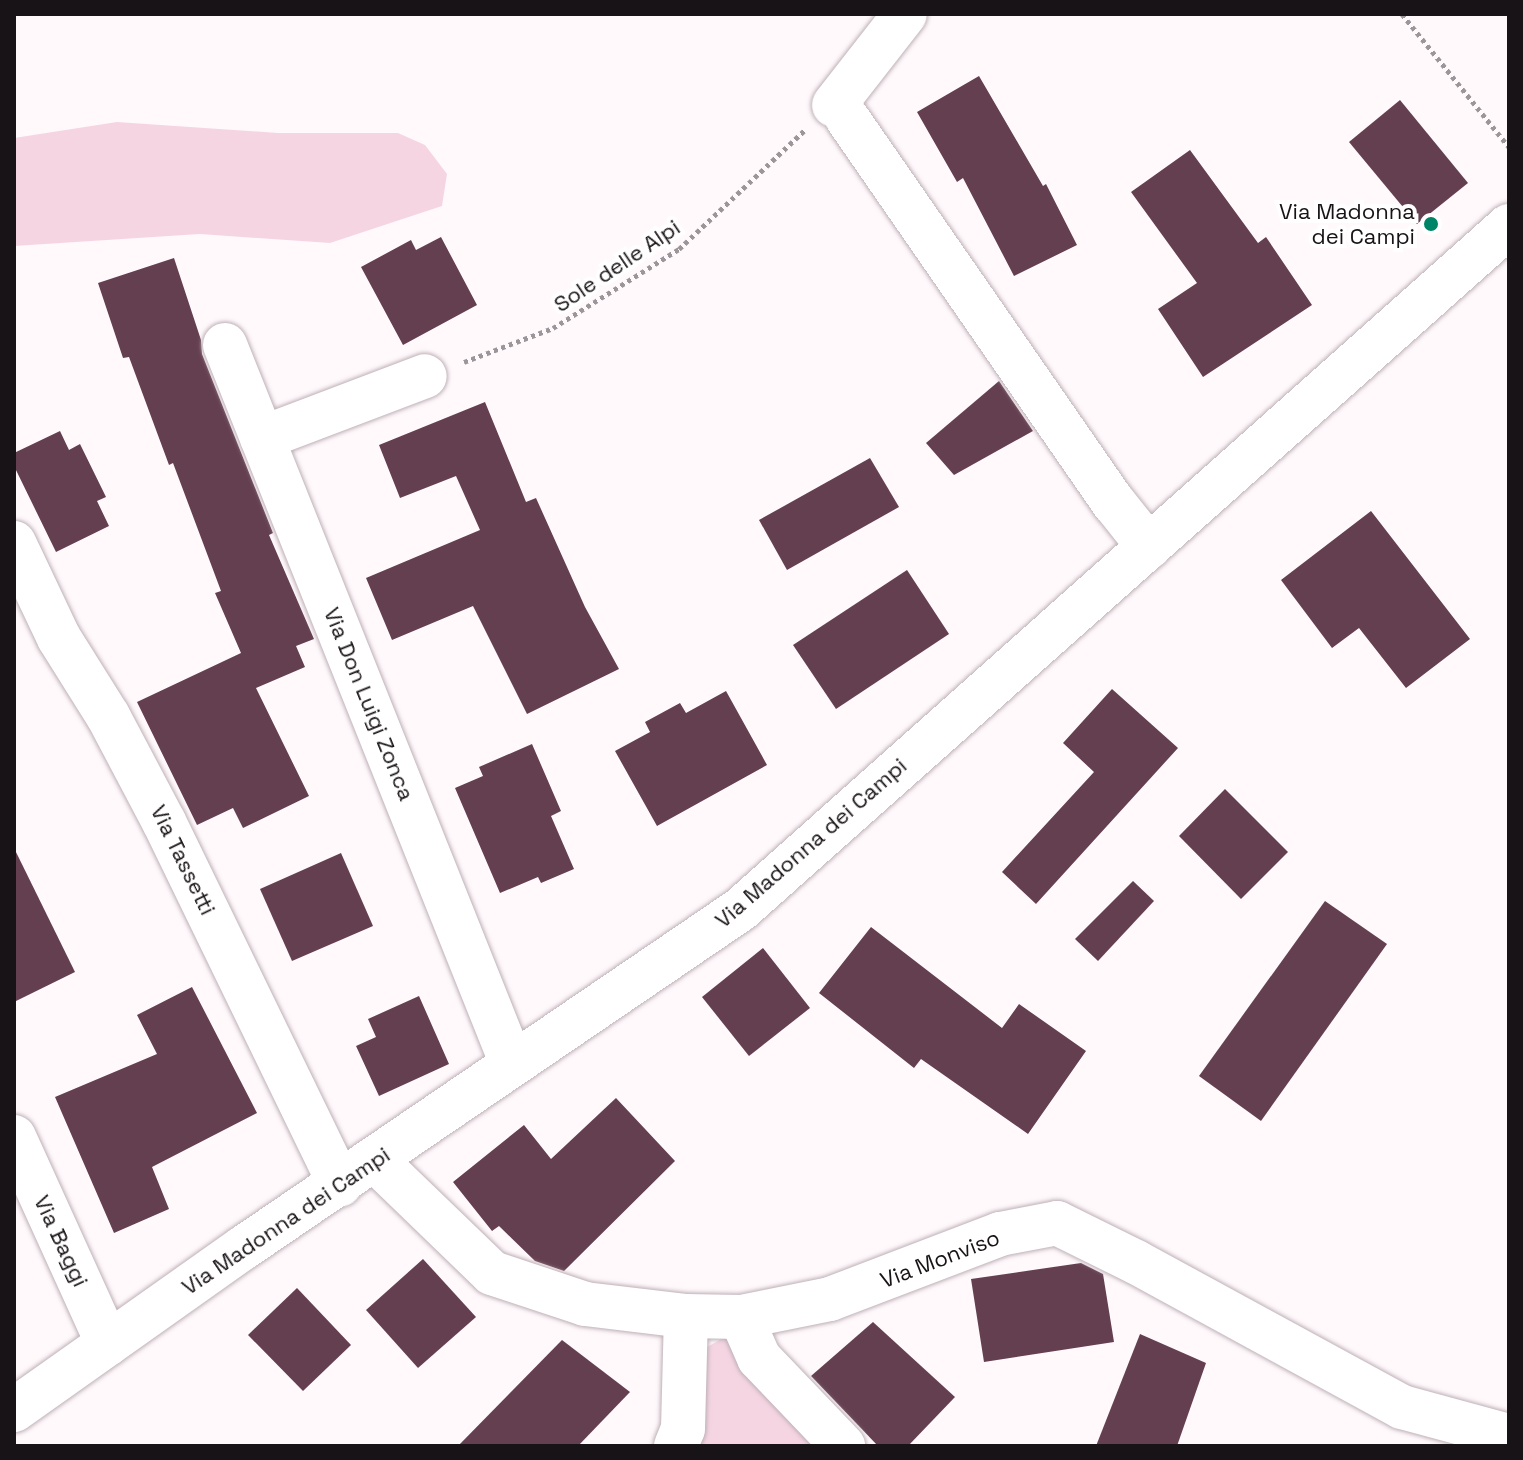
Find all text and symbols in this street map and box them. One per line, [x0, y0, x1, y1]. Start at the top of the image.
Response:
place label: Via Madonna dei Campi [1279, 198, 1415, 250]
street label: Sole delle Alpi [549, 214, 685, 318]
marker: Via Madonna dei Campi [1422, 215, 1440, 233]
street label: Via Don Luigi Zonca [318, 604, 420, 804]
street label: Via Madonna dei Campi [710, 753, 912, 933]
street label: Via Tassetti [145, 800, 221, 920]
street label: Via Madonna dei Campi [177, 1141, 395, 1301]
street label: Via Baggi [28, 1191, 94, 1291]
street label: Via Monviso [877, 1224, 1003, 1294]

